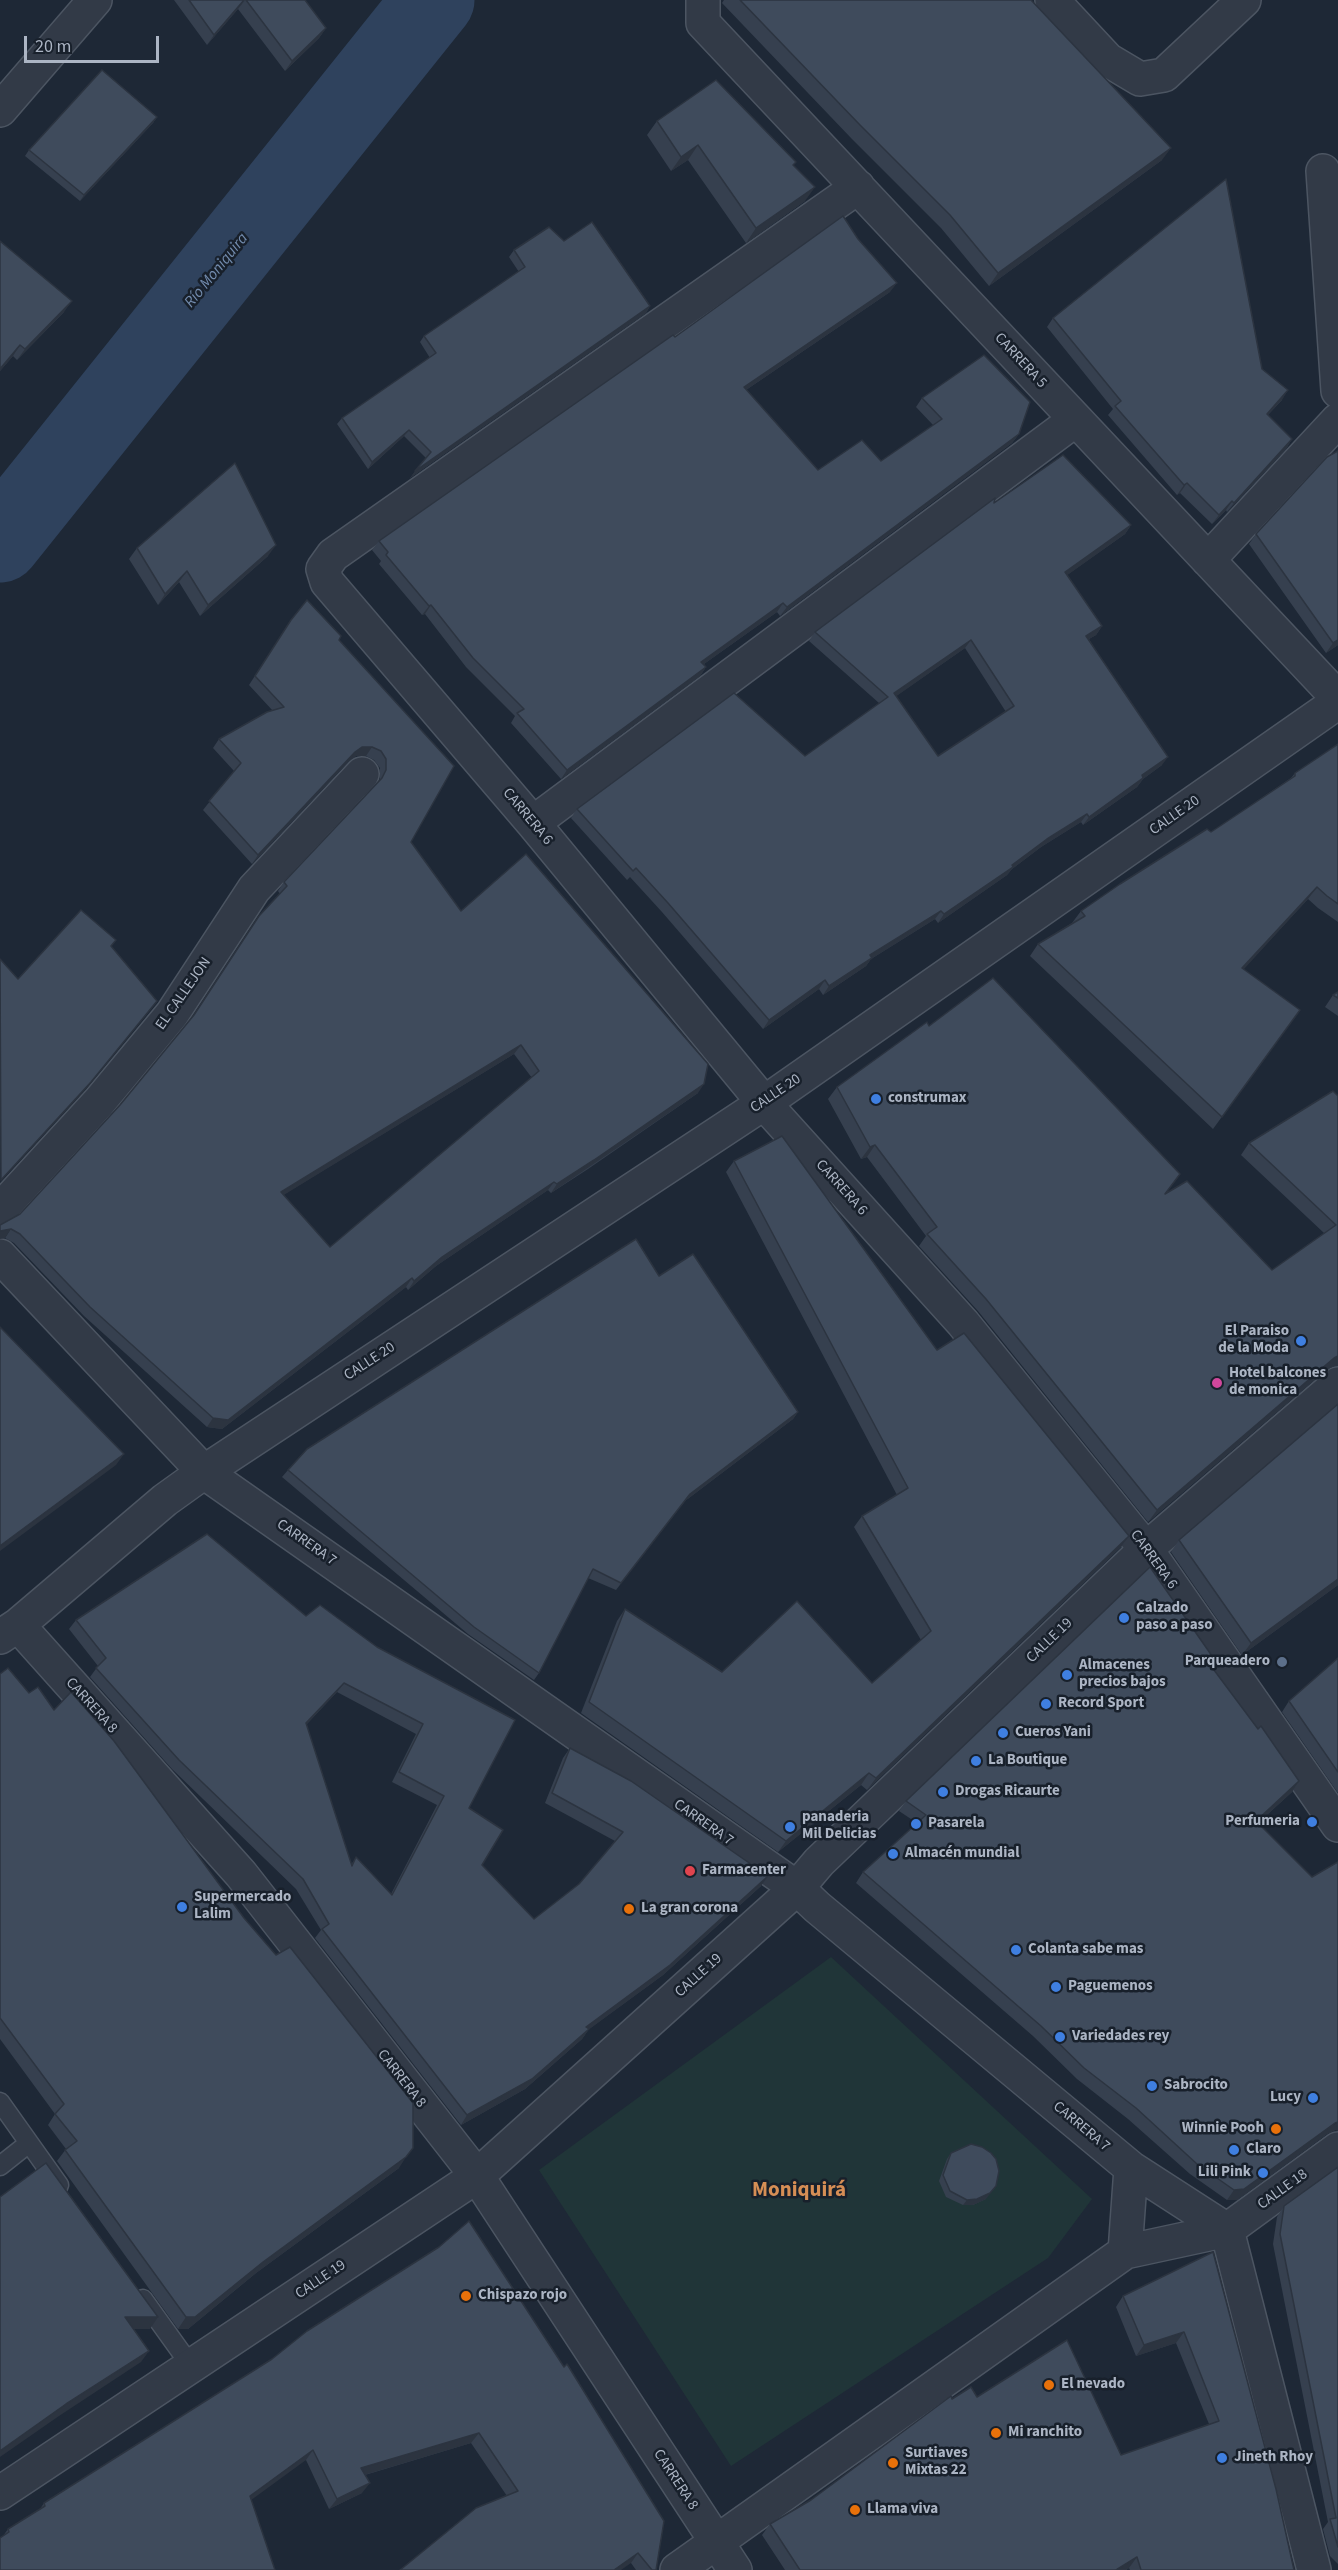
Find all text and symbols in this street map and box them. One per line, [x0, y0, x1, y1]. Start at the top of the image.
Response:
scale bar [27, 24, 162, 62]
text: 20 m [35, 34, 71, 59]
water label: Río Moniquira [181, 230, 253, 312]
street label: CARRERA 5 [990, 330, 1050, 392]
street label: CARRERA 6 [498, 785, 556, 849]
street label: CALLE 20 [1146, 792, 1204, 840]
street label: EL CALLEJON [152, 954, 216, 1034]
street label: CALLE 20 [747, 1071, 805, 1117]
place label: construmax [888, 1090, 967, 1108]
marker: construmax [869, 1092, 883, 1106]
street label: CARRERA 6 [811, 1156, 871, 1220]
place label: El Paraiso de la Moda [1218, 1323, 1289, 1358]
marker: El Paraiso de la Moda [1294, 1334, 1308, 1348]
street label: CALLE 20 [341, 1339, 399, 1385]
place label: Hotel balcones de monica [1229, 1365, 1326, 1400]
marker: Hotel balcones de monica [1210, 1376, 1224, 1390]
street label: CARRERA 7 [273, 1516, 339, 1570]
street label: CARRERA 6 [1126, 1527, 1180, 1593]
place label: Calzado paso a paso [1136, 1600, 1213, 1635]
marker: Calzado paso a paso [1117, 1611, 1131, 1625]
street label: CALLE 19 [1023, 1615, 1077, 1667]
place label: Parqueadero [1185, 1653, 1270, 1671]
marker: Parqueadero [1275, 1655, 1289, 1669]
place label: Almacenes precios bajos [1079, 1657, 1166, 1692]
marker: Almacenes precios bajos [1060, 1668, 1074, 1682]
street label: CARRERA 8 [61, 1674, 121, 1738]
place label: Record Sport [1058, 1695, 1144, 1713]
marker: Record Sport [1039, 1697, 1053, 1711]
place label: Cueros Yani [1015, 1724, 1091, 1742]
marker: Cueros Yani [996, 1726, 1010, 1740]
place label: La Boutique [988, 1752, 1067, 1770]
marker: La Boutique [969, 1754, 983, 1768]
place label: Drogas Ricaurte [955, 1783, 1060, 1801]
marker: Drogas Ricaurte [936, 1785, 950, 1799]
street label: CARRERA 7 [670, 1796, 736, 1850]
place label: panaderia Mil Delicias [802, 1809, 876, 1844]
place label: Perfumeria [1225, 1813, 1300, 1831]
place label: Pasarela [928, 1815, 985, 1833]
marker: Perfumeria [1305, 1815, 1319, 1829]
marker: Pasarela [909, 1817, 923, 1831]
marker: panaderia Mil Delicias [783, 1820, 797, 1834]
place label: Almacén mundial [905, 1845, 1019, 1863]
marker: Almacén mundial [886, 1847, 900, 1861]
place label: Farmacenter [702, 1862, 786, 1880]
marker: Farmacenter [683, 1864, 697, 1878]
place label: Supermercado Lalim [194, 1889, 291, 1924]
marker: Supermercado Lalim [175, 1900, 189, 1914]
place label: La gran corona [641, 1900, 738, 1918]
marker: La gran corona [622, 1902, 636, 1916]
place label: Colanta sabe mas [1028, 1941, 1143, 1959]
marker: Colanta sabe mas [1009, 1943, 1023, 1957]
street label: CALLE 19 [672, 1950, 726, 2002]
place label: Paguemenos [1068, 1978, 1153, 1996]
marker: Paguemenos [1049, 1980, 1063, 1994]
place label: Variedades rey [1072, 2028, 1169, 2046]
marker: Variedades rey [1053, 2030, 1067, 2044]
street label: CARRERA 8 [373, 2046, 429, 2112]
place label: Sabrocito [1164, 2077, 1228, 2095]
marker: Sabrocito [1145, 2079, 1159, 2093]
place label: Lucy [1270, 2089, 1301, 2107]
marker: Lucy [1306, 2091, 1320, 2105]
street label: CARRERA 7 [1049, 2098, 1113, 2156]
place label: Winnie Pooh [1182, 2120, 1264, 2138]
marker: Winnie Pooh [1269, 2122, 1283, 2136]
place label: Claro [1246, 2141, 1281, 2159]
marker: Claro [1227, 2143, 1241, 2157]
place label: Lili Pink [1198, 2164, 1251, 2182]
street label: CALLE 18 [1255, 2166, 1311, 2214]
marker: Lili Pink [1256, 2166, 1270, 2180]
district label: Moniquirá [752, 2178, 846, 2204]
street label: CALLE 19 [292, 2257, 350, 2303]
place label: Chispazo rojo [478, 2287, 567, 2305]
marker: Chispazo rojo [459, 2289, 473, 2303]
place label: El nevado [1061, 2376, 1125, 2394]
marker: El nevado [1042, 2378, 1056, 2392]
place label: Mi ranchito [1008, 2424, 1082, 2442]
marker: Mi ranchito [989, 2426, 1003, 2440]
place label: Surtiaves Mixtas 22 [905, 2445, 968, 2480]
street label: CARRERA 8 [649, 2446, 701, 2514]
place label: Jineth Rhoy [1234, 2449, 1313, 2467]
marker: Jineth Rhoy [1215, 2451, 1229, 2465]
marker: Surtiaves Mixtas 22 [886, 2456, 900, 2470]
place label: Llama viva [867, 2501, 938, 2519]
marker: Llama viva [848, 2503, 862, 2517]

